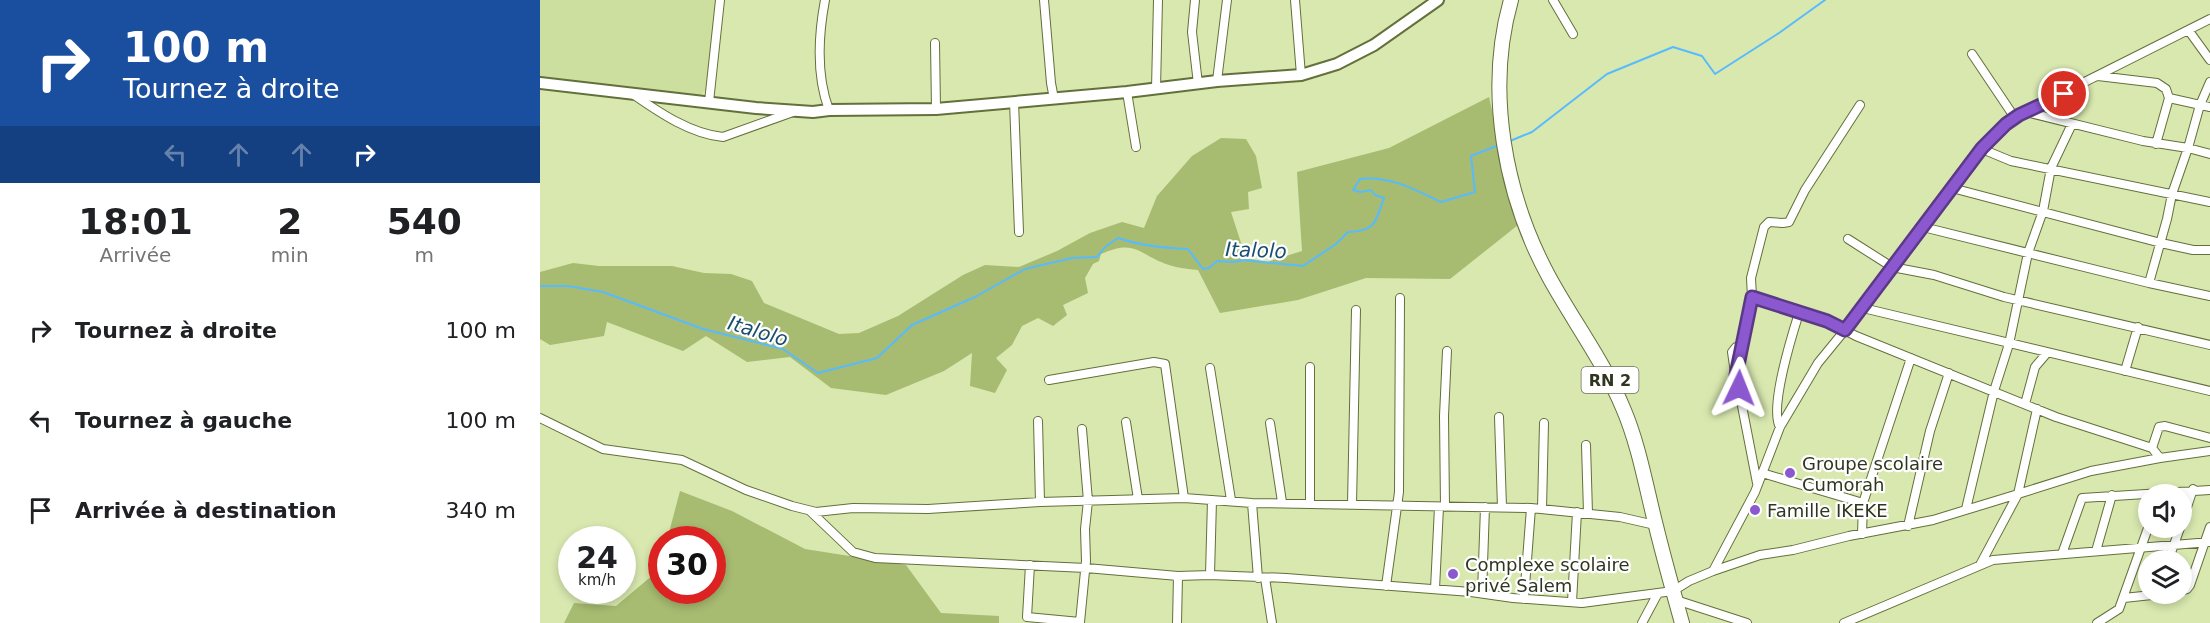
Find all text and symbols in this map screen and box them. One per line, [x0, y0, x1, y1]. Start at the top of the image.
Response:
text: 100 m [123, 23, 269, 72]
icon: right [24, 24, 102, 102]
pin [2038, 68, 2089, 119]
text: Tournez à droite [123, 73, 340, 104]
icon: arrive [2047, 77, 2080, 110]
icon: left [159, 138, 192, 171]
icon: ahead [222, 138, 255, 171]
icon: ahead [285, 138, 318, 171]
icon: right [348, 138, 381, 171]
text: 18:01 [78, 201, 193, 242]
text: 2 [277, 201, 302, 242]
text: 540 [387, 201, 462, 242]
water label: Italolo [1225, 237, 1287, 263]
text: Arrivée [100, 243, 171, 267]
text: min [271, 243, 309, 267]
text: m [415, 243, 434, 267]
water label: Italolo [725, 311, 791, 351]
icon: right [24, 314, 57, 347]
text: Tournez à droite [75, 318, 277, 343]
text: 100 m [446, 318, 516, 343]
position arrow [1707, 356, 1771, 420]
road number: RN 2 [1582, 367, 1638, 393]
icon: left [24, 404, 57, 437]
text: Tournez à gauche [75, 408, 292, 433]
text: 100 m [446, 408, 516, 433]
place label: Groupe scolaire Cumorah [1802, 453, 1943, 495]
marker: Groupe scolaire Cumorah [1783, 466, 1797, 480]
map controls [2138, 484, 2192, 604]
button: sound [2138, 484, 2192, 538]
icon: arrive [24, 494, 57, 527]
text: Arrivée à destination [75, 498, 337, 523]
text: 340 m [446, 498, 516, 523]
place label: Famille IKEKE [1767, 500, 1888, 521]
marker: Famille IKEKE [1748, 503, 1762, 517]
speed limit sign: 30 [648, 526, 726, 604]
text: 24 [576, 540, 618, 575]
button: layers [2138, 550, 2192, 604]
place label: Complexe scolaire privé Salem [1465, 554, 1630, 596]
marker: Complexe scolaire privé Salem [1446, 567, 1460, 581]
text: km/h [578, 571, 616, 589]

